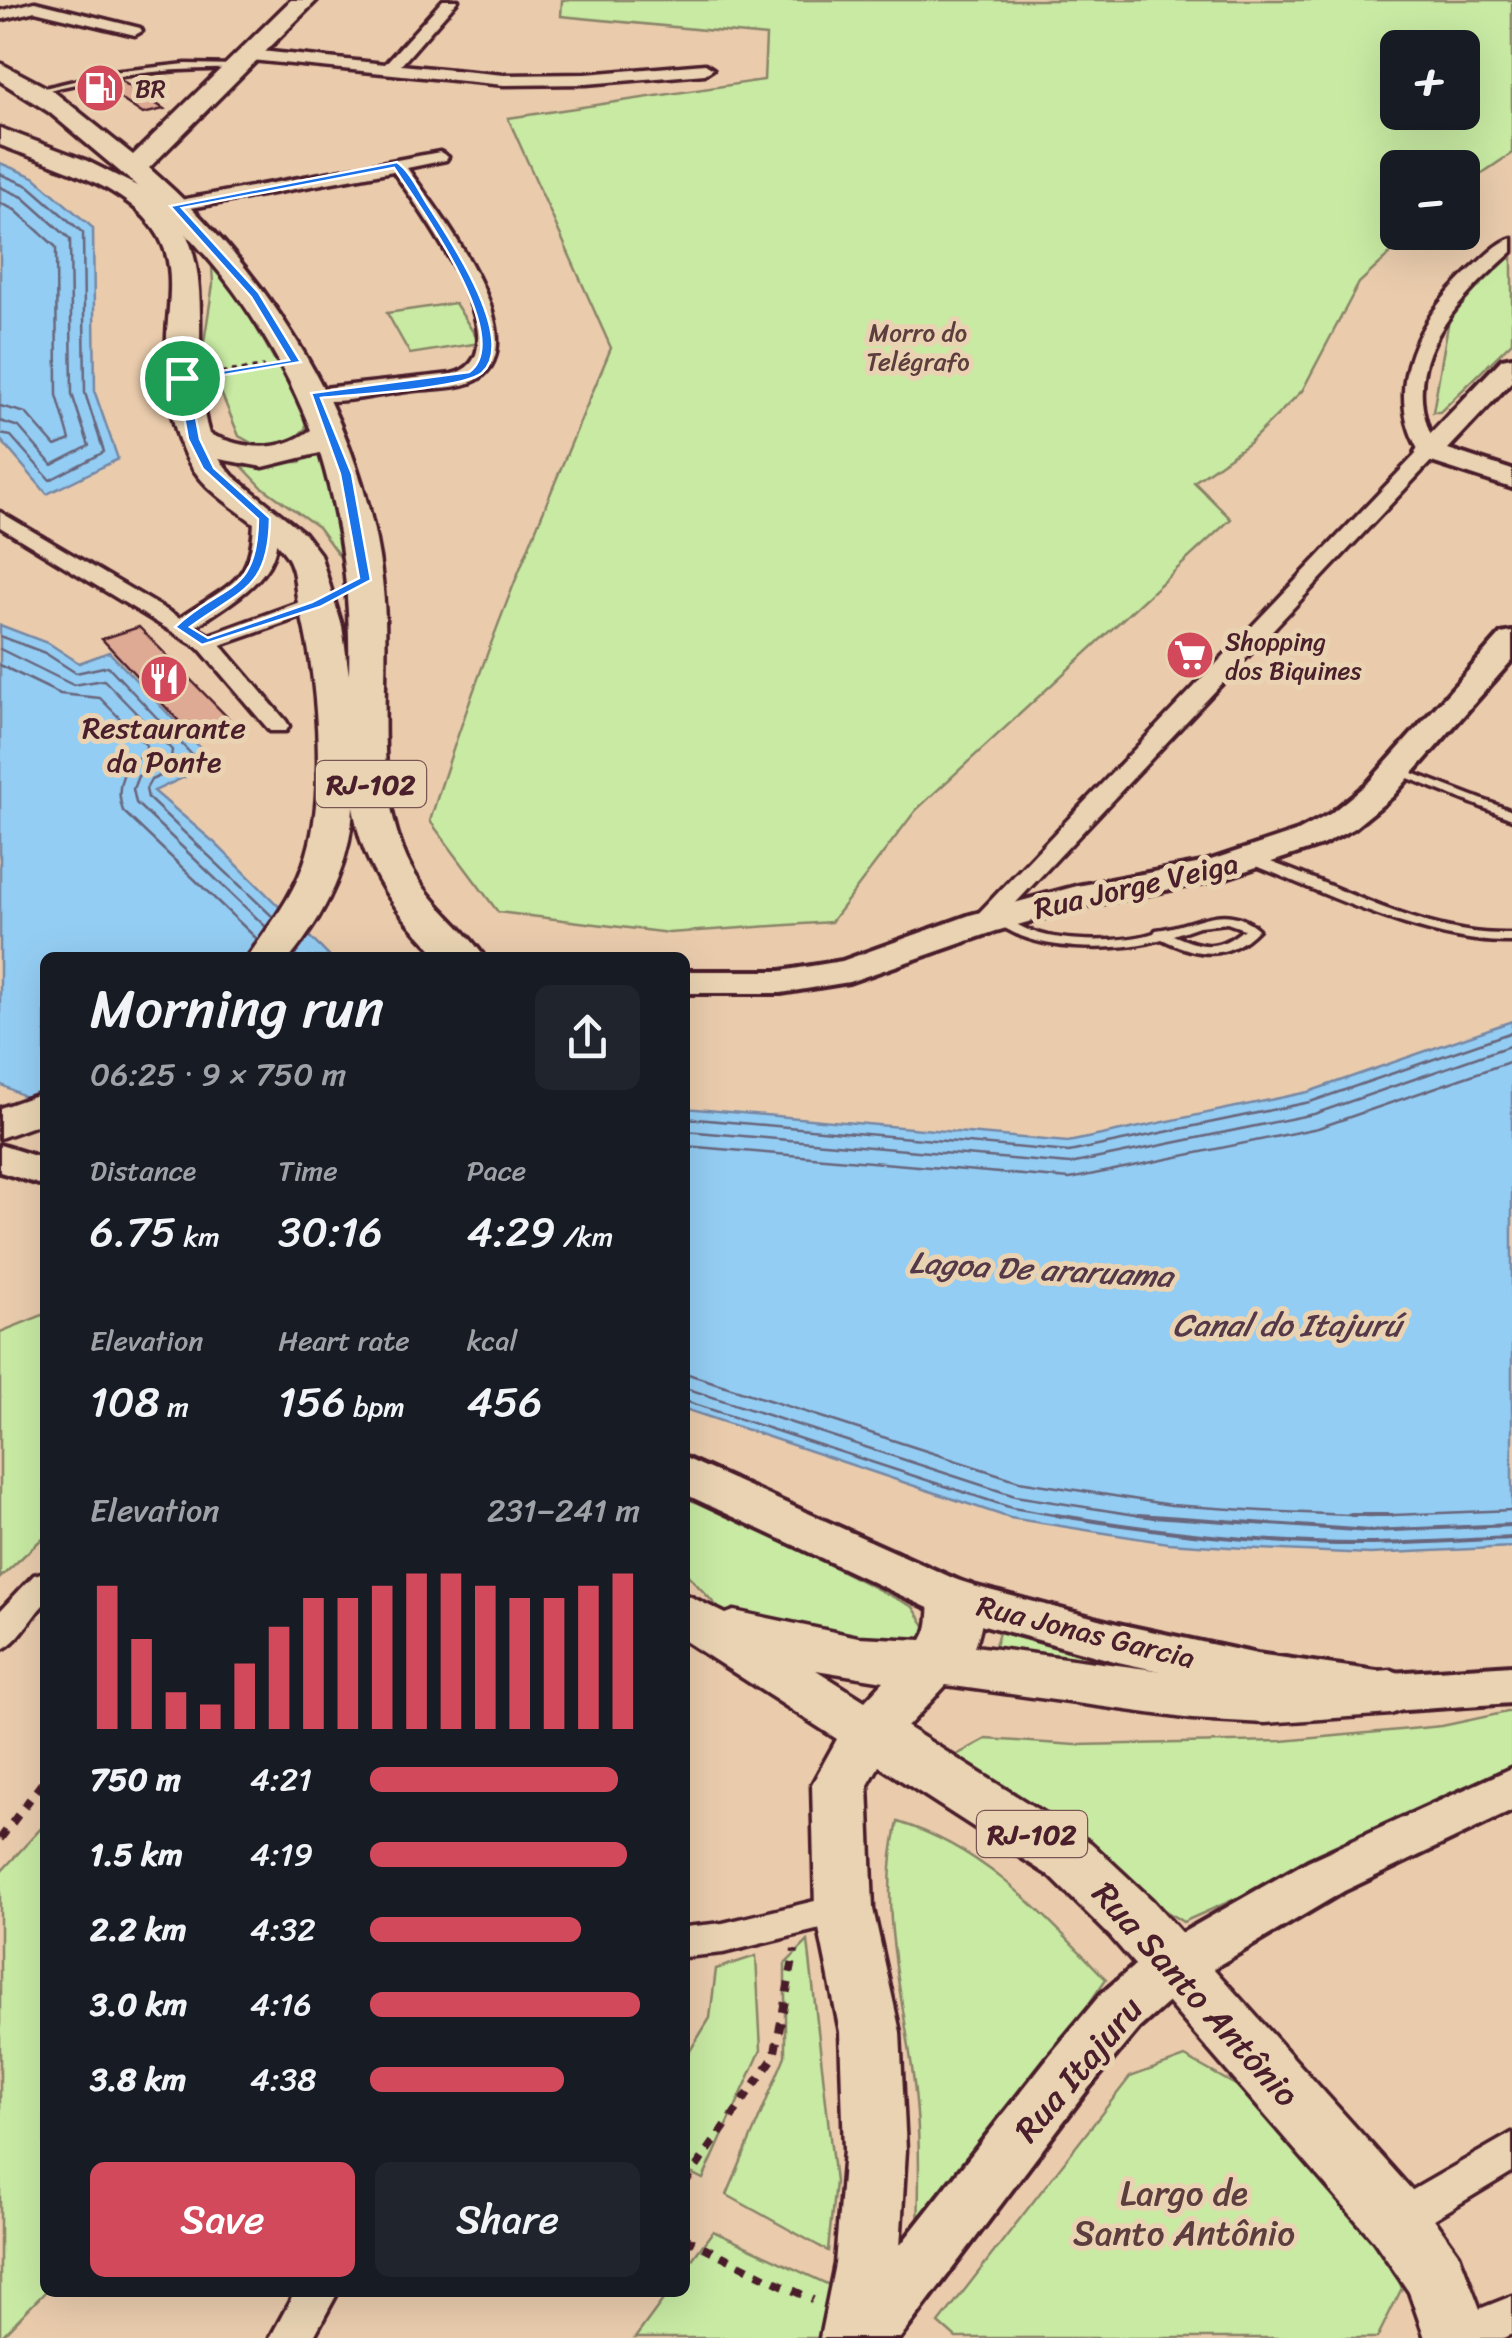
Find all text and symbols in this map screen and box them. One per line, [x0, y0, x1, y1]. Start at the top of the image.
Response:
map controls [1380, 30, 1480, 250]
button: + [1380, 30, 1480, 130]
fuel station icon: BR [74, 62, 126, 114]
place label: BR [135, 66, 166, 111]
button: − [1380, 150, 1480, 250]
park label: Morro do Telégrafo [866, 310, 970, 384]
pin [140, 336, 225, 421]
icon: arrive [155, 351, 210, 406]
place label: Shopping dos Biquines [1225, 619, 1362, 693]
supermarket icon: Shopping dos Biquines [1164, 629, 1216, 681]
restaurant icon: Restaurante da Ponte [138, 653, 190, 705]
place label: Restaurante da Ponte [82, 701, 246, 789]
road number: RJ-102 [316, 761, 426, 807]
street label: Rua Jorge Veiga [1028, 836, 1244, 936]
text: Morning run [90, 960, 384, 1057]
button: share [535, 985, 640, 1090]
text: 06:25 · 9 × 750 m [90, 1046, 346, 1103]
text: Distance [90, 1146, 196, 1195]
text: Time [278, 1146, 338, 1195]
text: Pace [467, 1146, 526, 1195]
text: 6.75 [90, 1195, 176, 1269]
text: 30:16 [278, 1195, 383, 1269]
text: 4:29 [467, 1195, 556, 1269]
text: km [176, 1212, 220, 1261]
text: /km [556, 1212, 613, 1261]
water label: Lagoa De araruama [908, 1234, 1177, 1305]
water label: Canal do Itajurú [1173, 1297, 1407, 1354]
text: Elevation [90, 1316, 203, 1365]
text: Heart rate [278, 1316, 410, 1365]
text: kcal [467, 1316, 518, 1365]
text: 108 [90, 1365, 160, 1439]
text: 156 [278, 1365, 346, 1439]
text: 456 [467, 1365, 542, 1439]
text: m [160, 1382, 189, 1431]
text: bpm [346, 1382, 405, 1431]
text: Elevation [90, 1482, 220, 1539]
text: 231–241 m [487, 1482, 640, 1539]
street label: Rua Jonas Garcia [971, 1579, 1201, 1685]
text: 750 m [90, 1751, 181, 1808]
text: 4:21 [250, 1751, 312, 1808]
road number: RJ-102 [977, 1811, 1087, 1857]
text: 1.5 km [90, 1826, 183, 1883]
text: 4:19 [250, 1826, 313, 1883]
street label: Rua Santo Antônio [1076, 1866, 1316, 2122]
text: 2.2 km [90, 1901, 186, 1958]
text: 4:32 [250, 1901, 316, 1958]
text: 3.0 km [90, 1976, 187, 2033]
text: 4:16 [250, 1976, 312, 2033]
street label: Rua Itajuru [997, 1981, 1159, 2157]
text: 3.8 km [90, 2051, 186, 2108]
text: 4:38 [250, 2051, 317, 2108]
button: Save [90, 2162, 355, 2277]
button: Share [375, 2162, 640, 2277]
park label: Largo de Santo Antônio [1073, 2162, 1295, 2264]

